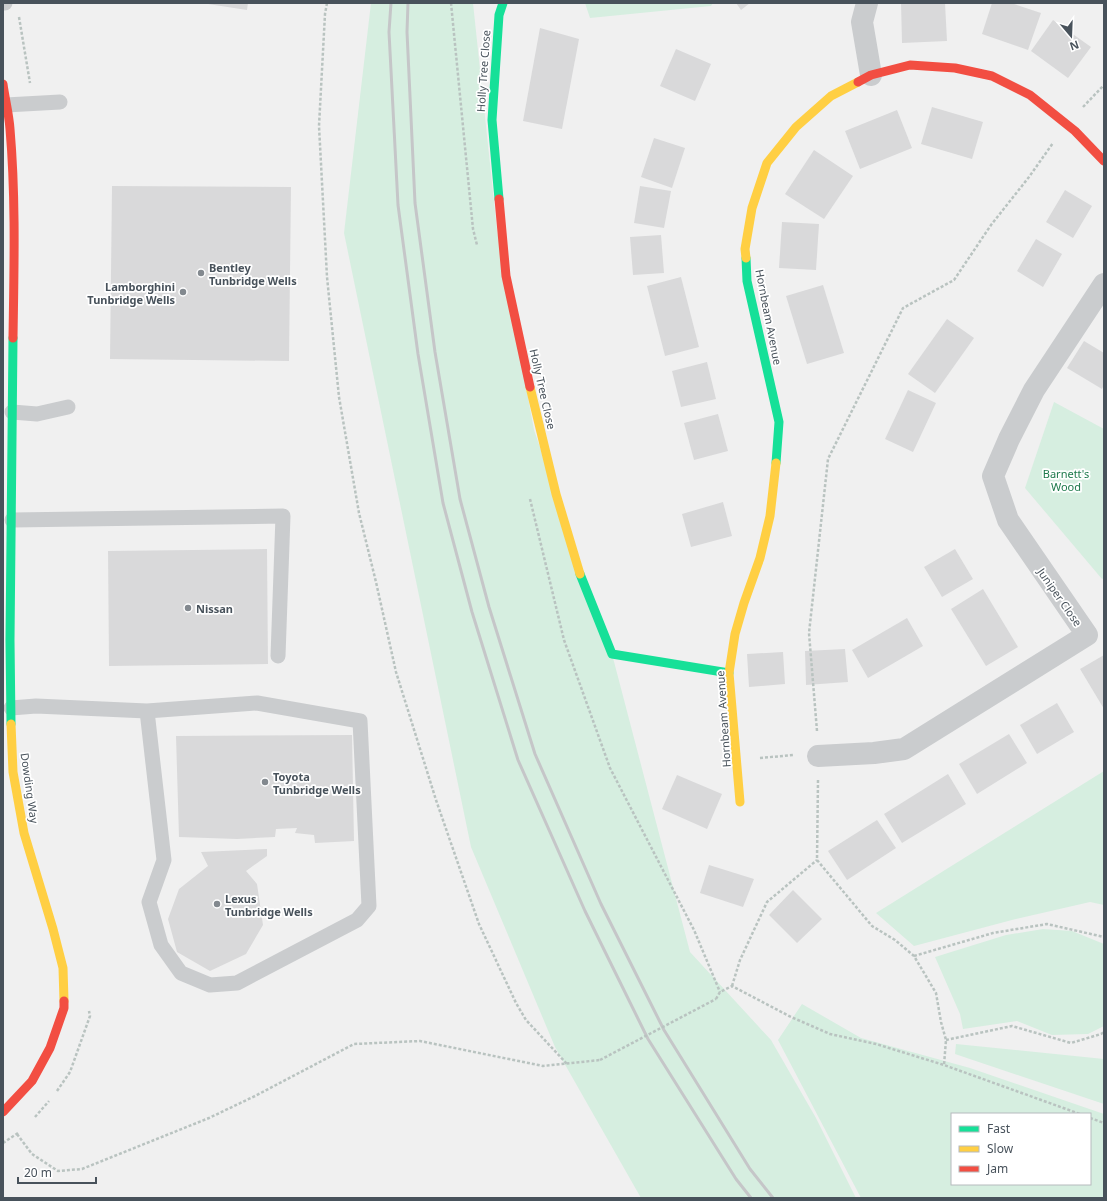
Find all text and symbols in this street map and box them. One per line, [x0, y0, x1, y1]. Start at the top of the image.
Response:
north arrow [1051, 16, 1091, 56]
street label: Holly Tree Close [473, 30, 493, 112]
text: N [1068, 37, 1081, 54]
place label: Bentley Tunbridge Wells [209, 260, 297, 288]
marker: Bentley Tunbridge Wells [196, 268, 206, 278]
street label: Hornbeam Avenue [752, 268, 786, 366]
place label: Lamborghini Tunbridge Wells [87, 279, 175, 307]
marker: Lamborghini Tunbridge Wells [178, 287, 188, 297]
street label: Holly Tree Close [526, 347, 560, 431]
park label: Barnett's Wood [1043, 466, 1089, 494]
street label: Juniper Close [1034, 564, 1086, 629]
place label: Nissan [196, 601, 233, 616]
marker: Nissan [183, 603, 193, 613]
street label: Hornbeam Avenue [712, 670, 734, 768]
street label: Dowding Way [18, 752, 42, 825]
place label: Toyota Tunbridge Wells [273, 769, 361, 797]
marker: Toyota Tunbridge Wells [260, 777, 270, 787]
place label: Lexus Tunbridge Wells [225, 891, 313, 919]
marker: Lexus Tunbridge Wells [212, 899, 222, 909]
legend [951, 1113, 1091, 1185]
text: Fast [987, 1120, 1011, 1137]
text: Slow [987, 1140, 1014, 1157]
scale bar [18, 1159, 96, 1185]
text: Jam [986, 1160, 1008, 1177]
text: 20 m [24, 1164, 52, 1181]

